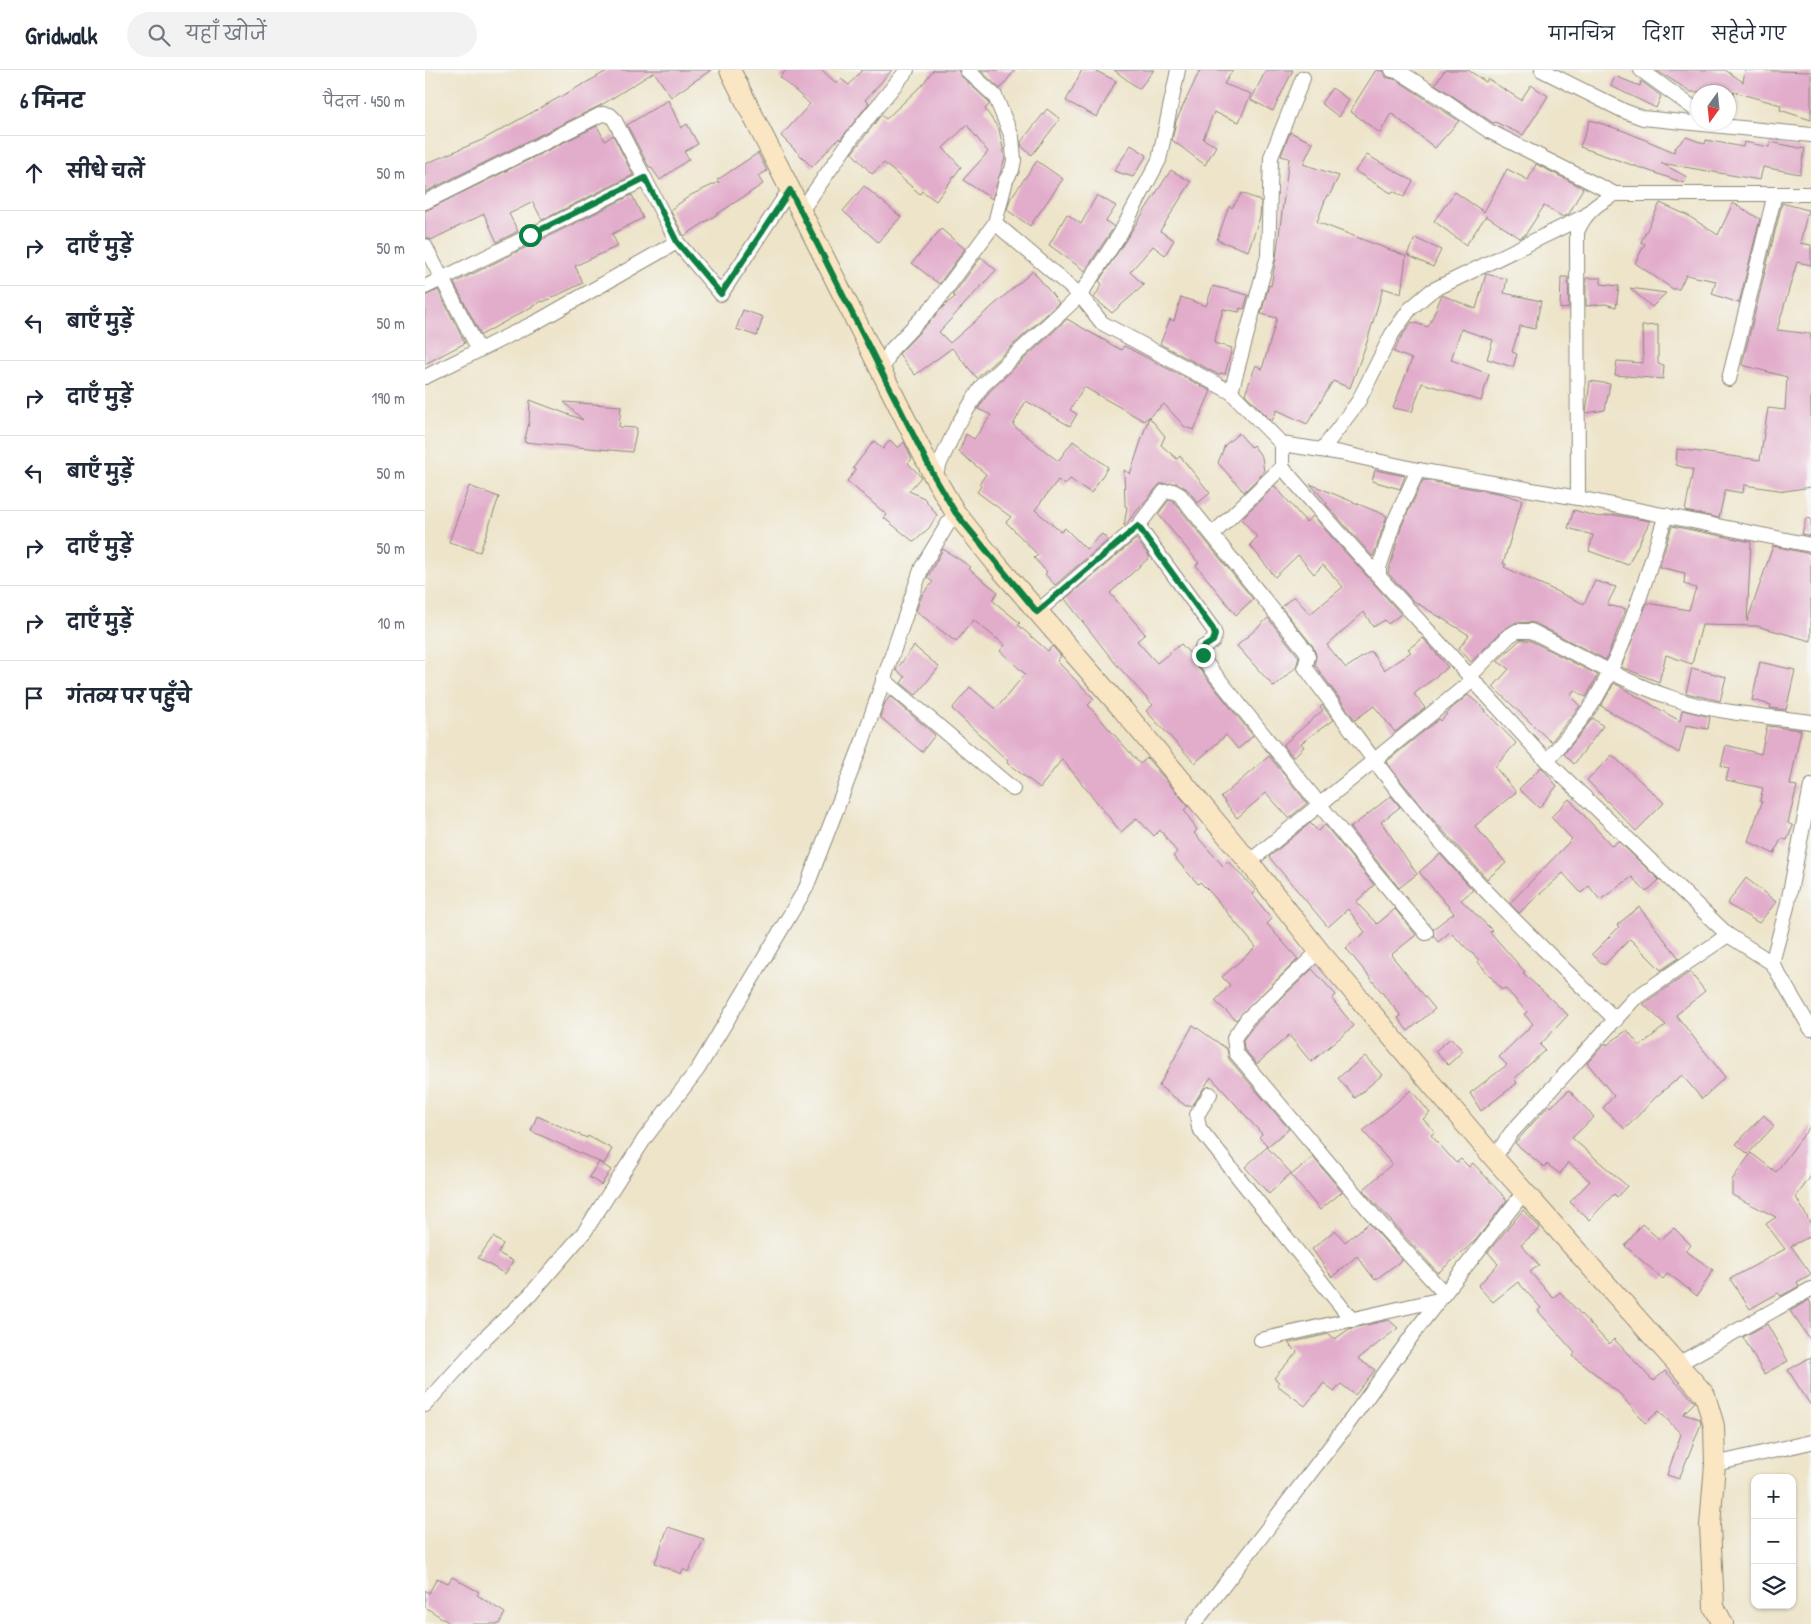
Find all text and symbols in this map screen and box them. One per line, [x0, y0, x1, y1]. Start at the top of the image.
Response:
search box [127, 12, 477, 57]
text: Gridwalk [25, 19, 97, 51]
text: यहाँ खोजें [185, 20, 267, 46]
icon: search [145, 21, 173, 49]
text: मानचित्र [1549, 21, 1615, 46]
text: दिशा [1643, 21, 1684, 46]
text: सहेजे गए [1712, 21, 1786, 46]
north arrow [1691, 85, 1736, 130]
text: 6 मिनट [20, 86, 84, 115]
text: पैदल · 450 m [323, 90, 405, 112]
text: सीधे चलें [67, 158, 144, 184]
icon: ahead [20, 159, 48, 187]
text: 50 m [377, 162, 405, 184]
route start [519, 224, 542, 247]
text: दाएँ मुड़ें [67, 233, 133, 259]
icon: right [20, 234, 48, 262]
text: 50 m [377, 237, 405, 259]
text: बाएँ मुड़ें [67, 308, 133, 334]
icon: left [20, 309, 48, 337]
text: 50 m [377, 312, 405, 334]
text: दाएँ मुड़ें [67, 383, 133, 409]
icon: right [20, 384, 48, 412]
text: 190 m [372, 387, 405, 409]
text: बाएँ मुड़ें [67, 458, 133, 484]
icon: left [20, 459, 48, 487]
text: 50 m [377, 462, 405, 484]
text: दाएँ मुड़ें [67, 533, 133, 559]
icon: right [20, 534, 48, 562]
text: 50 m [377, 537, 405, 559]
text: दाएँ मुड़ें [67, 608, 133, 634]
icon: right [20, 609, 48, 637]
text: 10 m [377, 612, 405, 634]
route end [1192, 644, 1215, 667]
text: गंतव्य पर पहुँचे [67, 683, 191, 709]
icon: arrive [20, 684, 48, 712]
map controls [1751, 1474, 1796, 1609]
button: + [1751, 1474, 1796, 1519]
button: − [1751, 1519, 1796, 1564]
button: layers [1751, 1564, 1796, 1609]

